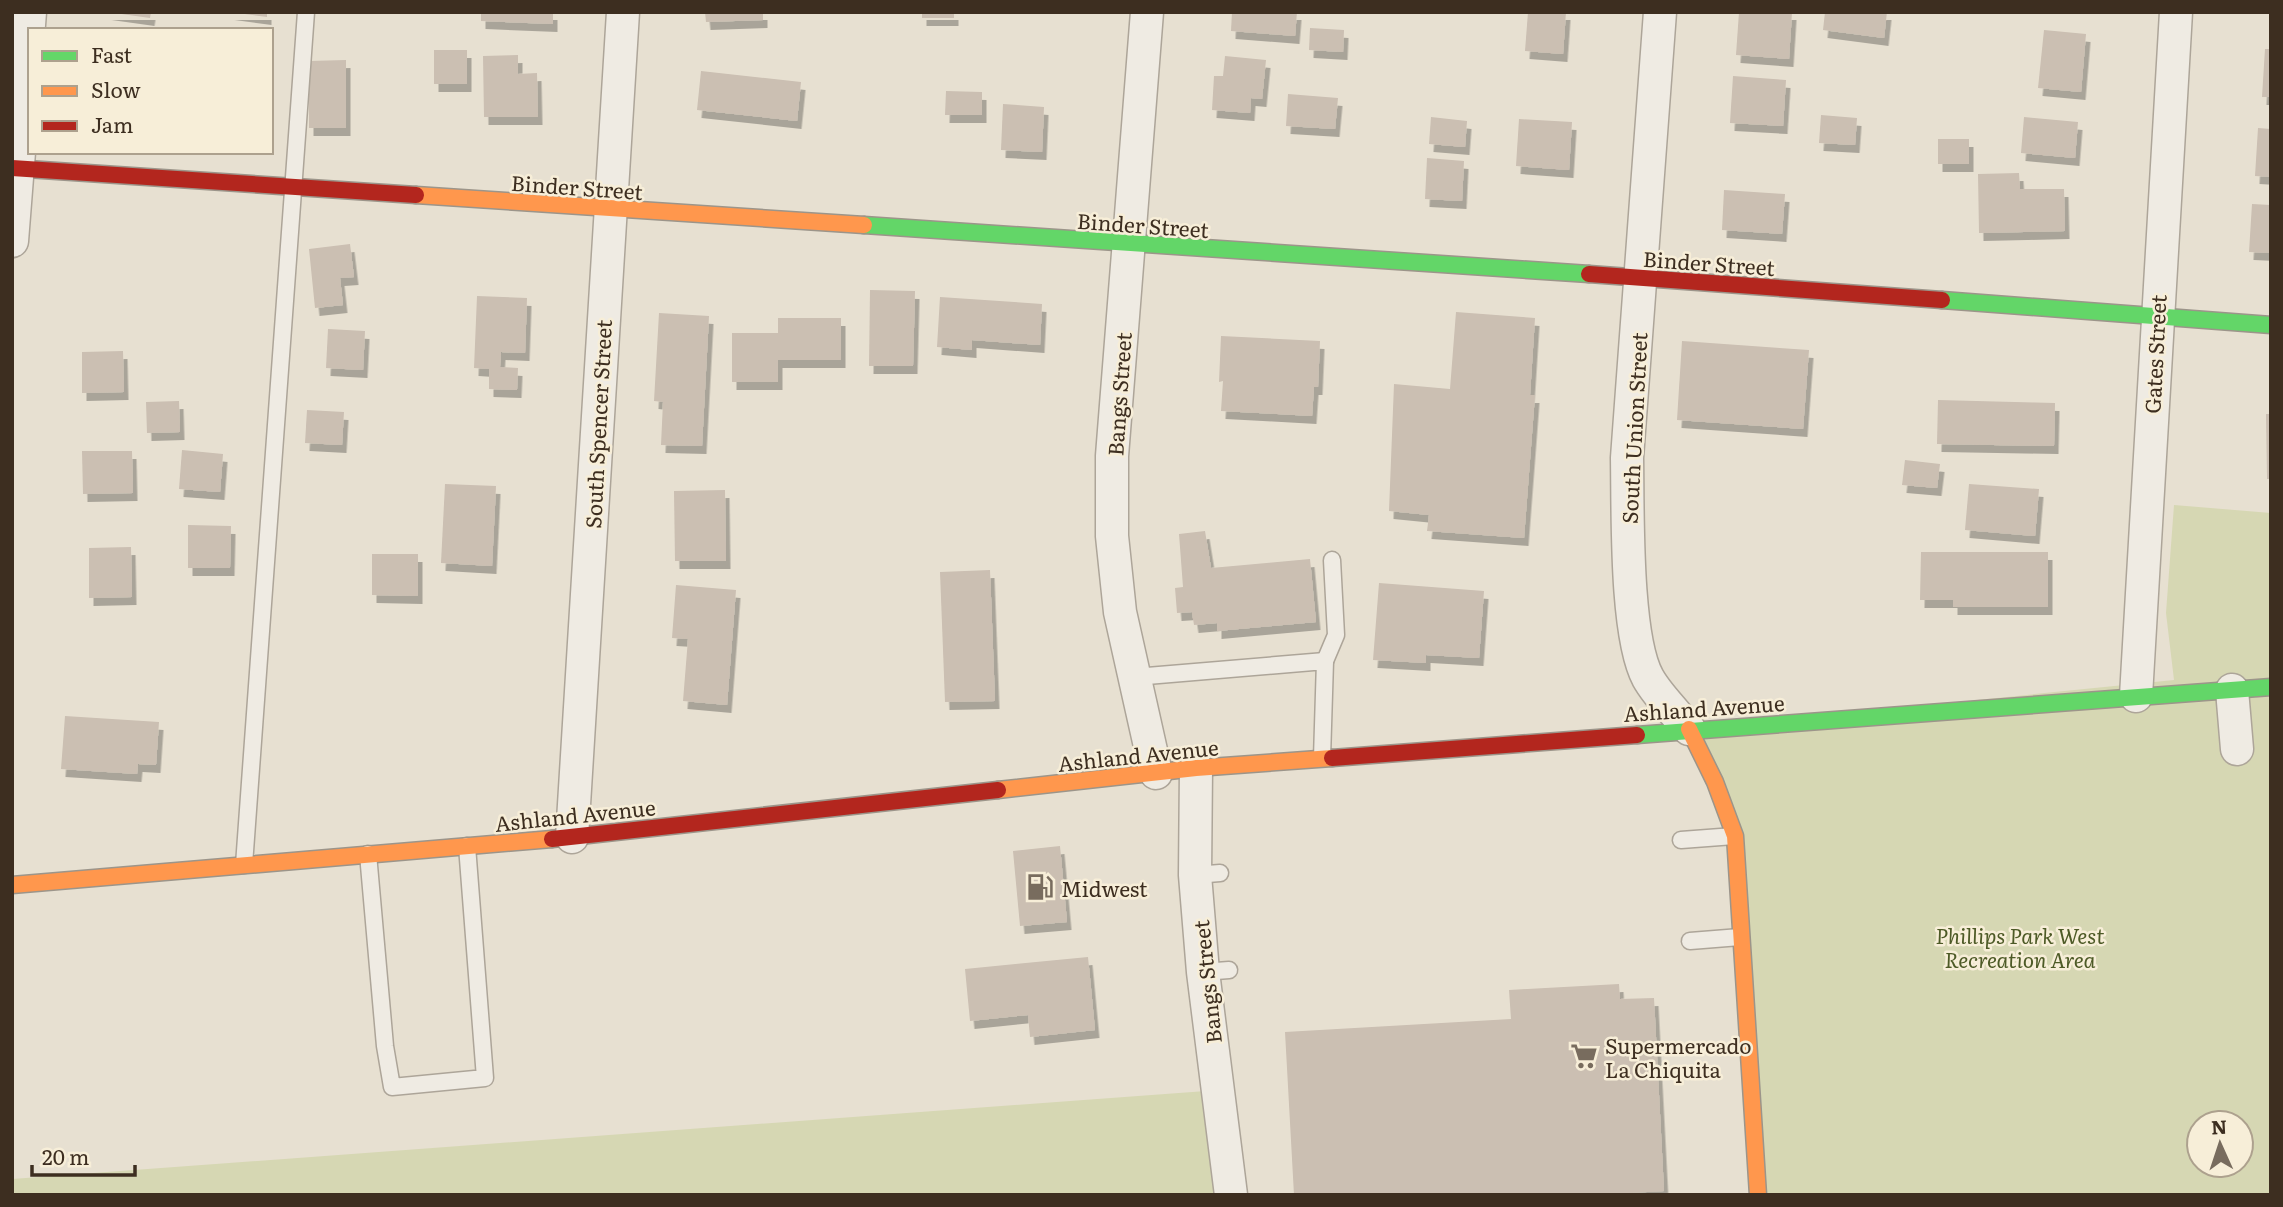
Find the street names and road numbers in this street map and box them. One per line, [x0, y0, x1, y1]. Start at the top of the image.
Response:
street label: Binder Street [510, 166, 645, 206]
street label: Binder Street [1076, 204, 1211, 244]
street label: Binder Street [1642, 242, 1777, 282]
street label: Gates Street [2135, 293, 2173, 414]
street label: South Spencer Street [576, 318, 618, 529]
street label: Bangs Street [1098, 331, 1138, 457]
street label: South Union Street [1613, 331, 1654, 525]
street label: Ashland Avenue [1622, 686, 1786, 728]
street label: Ashland Avenue [1056, 730, 1220, 778]
street label: Ashland Avenue [493, 790, 657, 838]
street label: Bangs Street [1184, 918, 1228, 1045]

